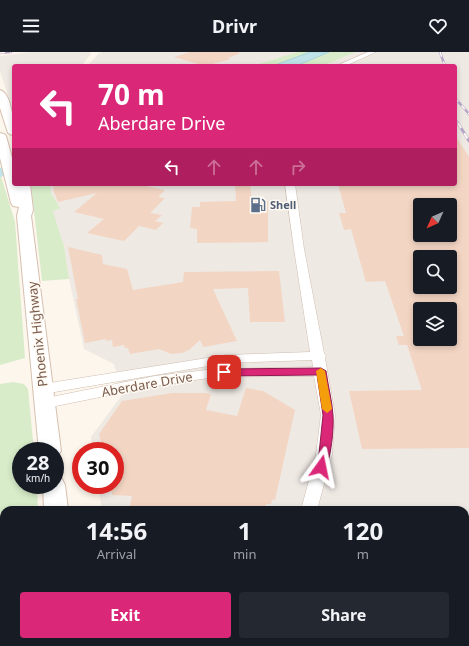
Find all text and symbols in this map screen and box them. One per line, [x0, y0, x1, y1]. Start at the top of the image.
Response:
text: Drivr [212, 14, 257, 38]
icon: menu [20, 15, 42, 37]
icon: heart [427, 15, 449, 37]
text: 70 m [98, 75, 165, 113]
icon: left [32, 80, 84, 132]
text: Aberdare Drive [98, 111, 225, 135]
icon: left [161, 156, 183, 178]
icon: ahead [203, 156, 225, 178]
icon: ahead [245, 156, 267, 178]
icon: right [287, 156, 309, 178]
fuel station icon: Shell [249, 196, 267, 214]
place label: Shell [270, 197, 296, 212]
north arrow [413, 198, 457, 242]
map controls [413, 198, 457, 346]
button: search [413, 250, 457, 294]
street label: Phoenix Highway [22, 280, 51, 388]
button: layers [413, 302, 457, 346]
pin [207, 355, 241, 389]
icon: arrive [213, 361, 235, 383]
street label: Aberdare Drive [100, 367, 194, 401]
speed limit sign: 30 [72, 442, 124, 494]
position arrow [300, 446, 342, 488]
text: 28 [27, 449, 49, 476]
text: km/h [26, 471, 50, 485]
text: 14:56 [86, 514, 147, 547]
text: 1 [238, 514, 252, 547]
text: 120 [342, 514, 383, 547]
text: Arrival [97, 545, 136, 563]
text: min [233, 545, 256, 563]
text: m [357, 545, 369, 563]
button: Exit [20, 592, 231, 638]
button: Share [239, 592, 449, 638]

